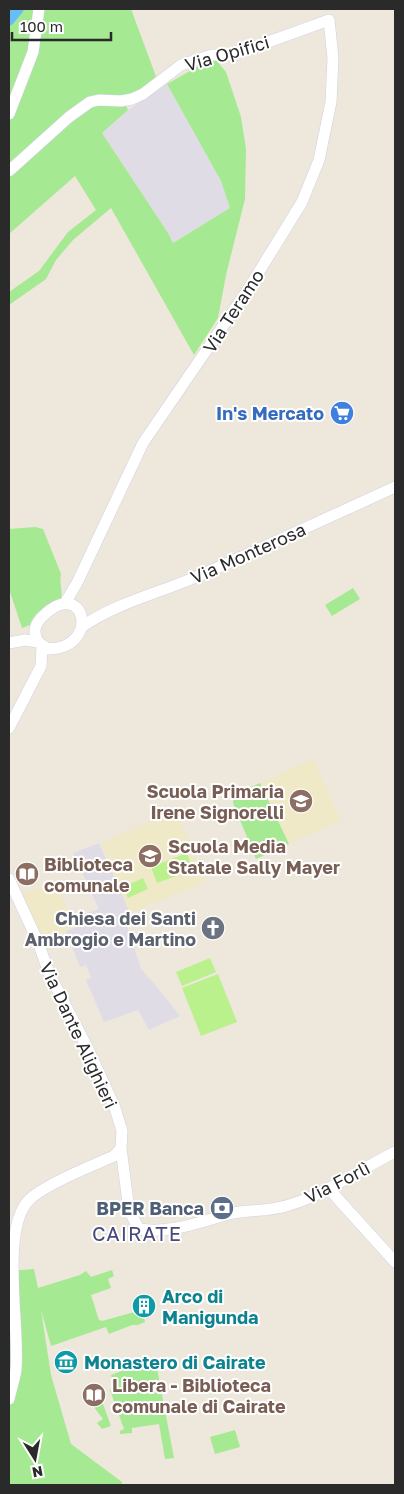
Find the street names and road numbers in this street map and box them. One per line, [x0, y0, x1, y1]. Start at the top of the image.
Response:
street label: Via Opifici [182, 30, 272, 76]
street label: Via Teramo [198, 265, 268, 357]
street label: Via Monterosa [187, 518, 309, 588]
street label: Via Dante Alighieri [35, 958, 123, 1112]
street label: Via Forlì [301, 1156, 373, 1208]

